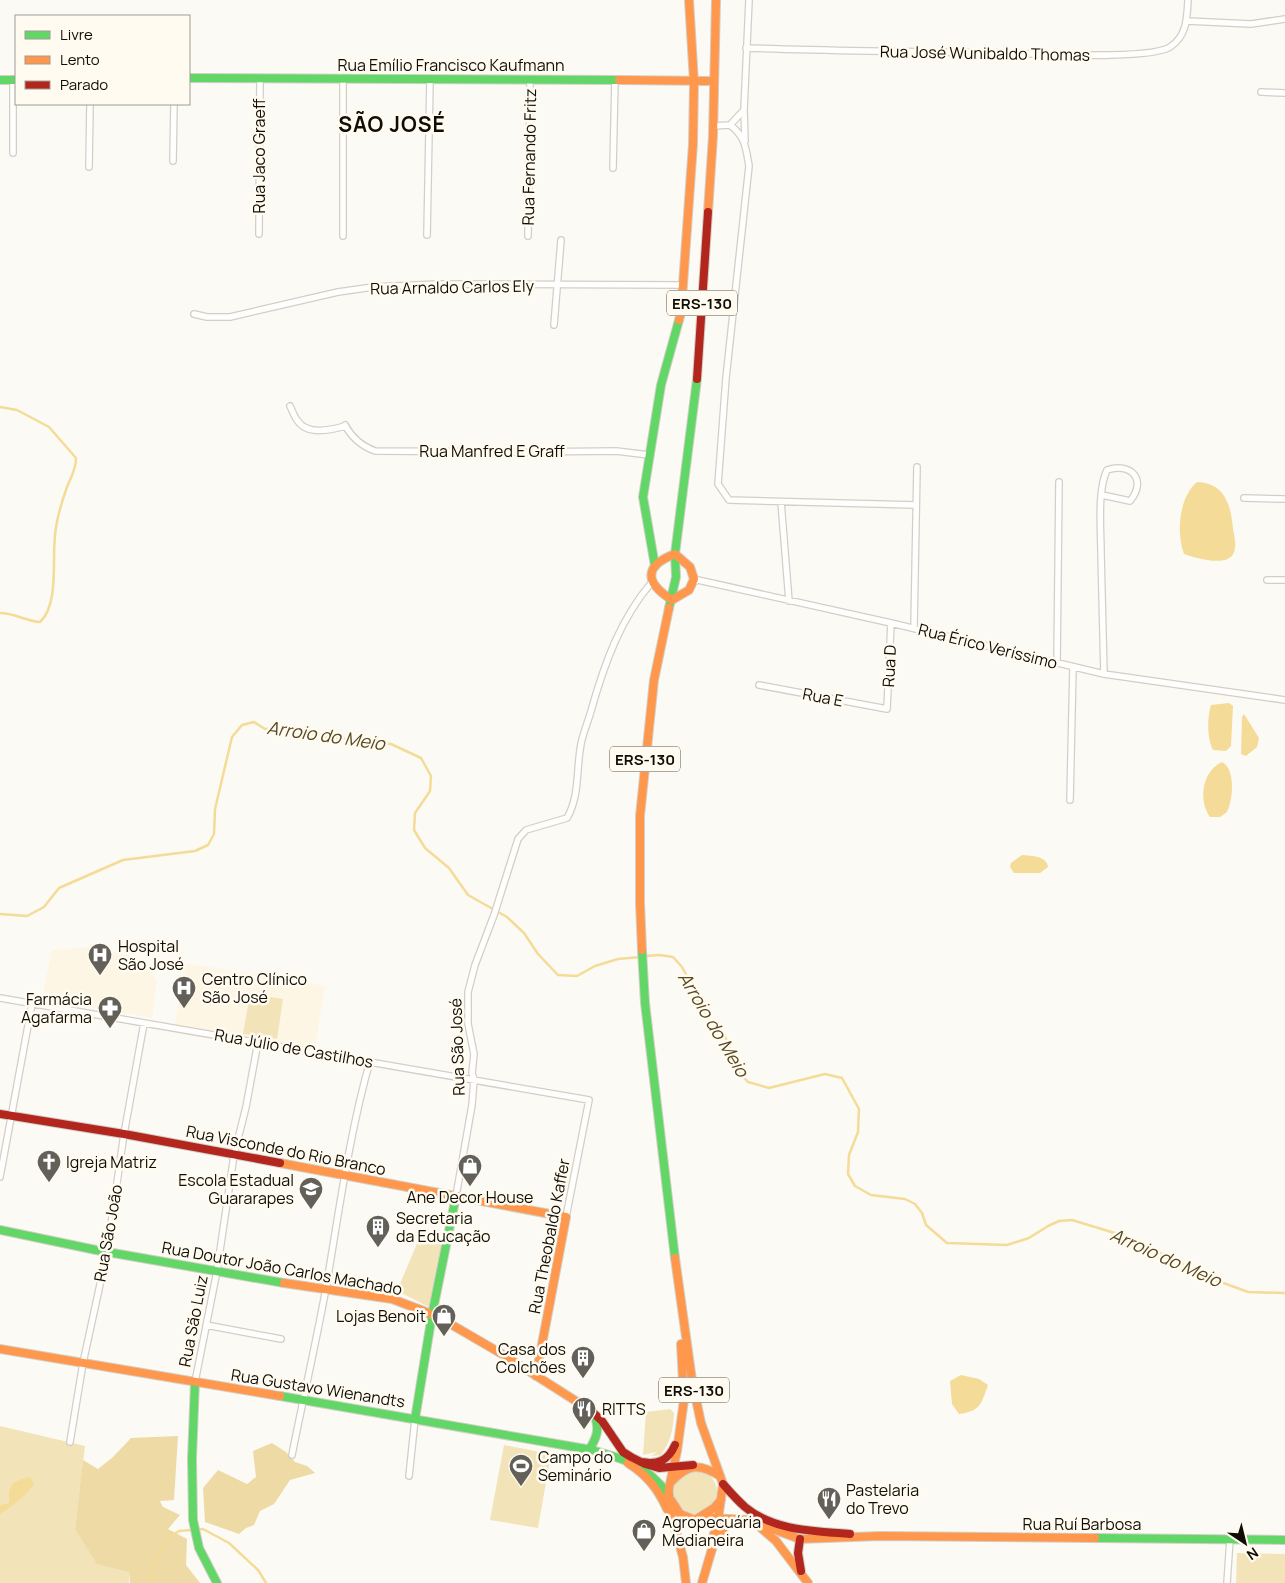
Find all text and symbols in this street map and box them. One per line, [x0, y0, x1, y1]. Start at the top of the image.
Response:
legend [15, 15, 190, 105]
text: Livre [60, 24, 93, 45]
street label: Rua José Wunibaldo Thomas [880, 40, 1090, 66]
text: Lento [60, 49, 100, 70]
street label: Rua Emílio Francisco Kaufmann [337, 54, 565, 76]
text: Parado [60, 74, 108, 95]
street label: Rua Fernando Fritz [517, 88, 541, 226]
street label: Rua Jaco Graeff [248, 98, 270, 213]
district label: SÃO JOSÉ [338, 110, 446, 138]
street label: Rua Arnaldo Carlos Ely [370, 275, 535, 299]
road number: ERS-130 [667, 290, 737, 316]
street label: Rua Manfred E Graff [419, 440, 565, 462]
street label: Rua Érico Veríssimo [916, 618, 1060, 674]
street label: Rua D [877, 644, 901, 688]
street label: Rua E [801, 682, 845, 712]
water label: Arroio do Meio [266, 715, 388, 755]
road number: ERS-130 [610, 746, 680, 772]
place label: Hospital São José [118, 935, 184, 975]
hospital icon: Hospital São José [87, 942, 113, 976]
water label: Arroio do Meio [673, 967, 756, 1082]
place label: Centro Clínico São José [202, 968, 307, 1008]
hospital icon: Centro Clínico São José [171, 975, 197, 1009]
place label: Farmácia Agafarma [21, 988, 92, 1028]
pharmacy icon: Farmácia Agafarma [97, 995, 123, 1029]
street label: Rua São José [444, 998, 470, 1096]
street label: Rua Júlio de Castilhos [213, 1023, 375, 1073]
street label: Rua Visconde do Rio Branco [184, 1120, 388, 1180]
church icon: Igreja Matriz [36, 1149, 62, 1183]
place label: Igreja Matriz [66, 1151, 157, 1173]
shop icon: Ane Decor House [457, 1153, 483, 1187]
street label: Rua Theobaldo Kaffer [523, 1156, 575, 1315]
place label: Escola Estadual Guararapes [178, 1169, 294, 1209]
school or university icon: Escola Estadual Guararapes [298, 1176, 324, 1210]
street label: Rua São João [89, 1183, 127, 1283]
place label: Ane Decor House [407, 1186, 533, 1208]
place label: Secretaria da Educação [396, 1207, 491, 1247]
building icon: Secretaria da Educação [365, 1214, 391, 1248]
water label: Arroio do Meio [1107, 1222, 1226, 1293]
street label: Rua Doutor João Carlos Machado [160, 1236, 404, 1300]
street label: Rua São Luiz [173, 1273, 213, 1369]
shop icon: Lojas Benoit [431, 1303, 457, 1337]
place label: Lojas Benoit [336, 1305, 426, 1327]
place label: Casa dos Colchões [496, 1338, 566, 1378]
building icon: Casa dos Colchões [570, 1345, 596, 1379]
street label: Rua Gustavo Wienandts [229, 1363, 407, 1413]
road number: ERS-130 [659, 1378, 729, 1402]
restaurant icon: RITTS [571, 1396, 597, 1430]
place label: RITTS [602, 1398, 646, 1420]
place label: Campo do Seminário [538, 1446, 613, 1486]
sports icon: Campo do Seminário [508, 1453, 534, 1487]
place label: Pastelaria do Trevo [846, 1479, 919, 1519]
restaurant icon: Pastelaria do Trevo [816, 1486, 842, 1520]
place label: Agropecuária Medianeira [662, 1511, 761, 1551]
street label: Rua Ruí Barbosa [1023, 1513, 1141, 1535]
shop icon: Agropecuária Medianeira [631, 1518, 657, 1552]
north arrow [1220, 1518, 1270, 1568]
text: N [1243, 1543, 1262, 1565]

